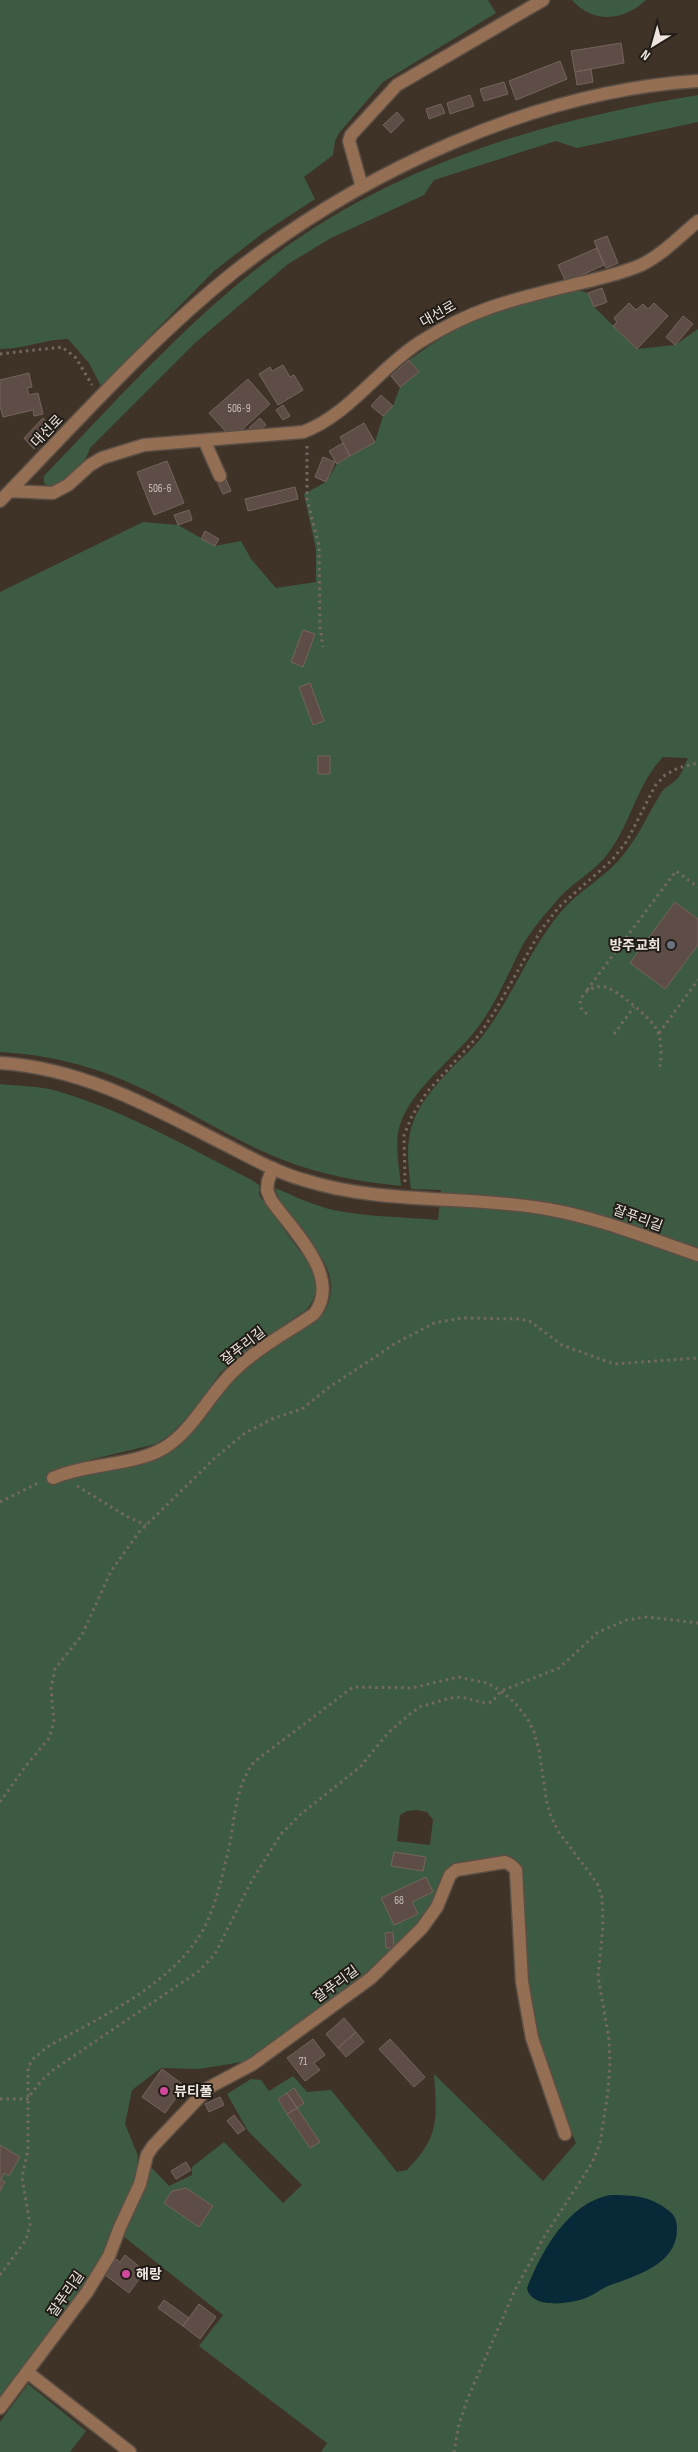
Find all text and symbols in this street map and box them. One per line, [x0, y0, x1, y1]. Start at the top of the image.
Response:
north arrow [628, 20, 678, 70]
text: N [637, 46, 654, 64]
street label: 대선로 [417, 297, 459, 331]
house number: 506-9 [227, 402, 251, 415]
street label: 대선로 [27, 411, 67, 451]
house number: 506-6 [148, 482, 172, 495]
place label: 방주교회 [609, 937, 661, 954]
marker: 방주교회 [665, 939, 677, 951]
street label: 잘푸리길 [611, 1201, 665, 1235]
street label: 잘푸리길 [217, 1323, 269, 1369]
house number: 68 [394, 1894, 404, 1907]
street label: 잘푸리길 [310, 1962, 362, 2006]
house number: 71 [299, 2055, 307, 2068]
place label: 뷰티풀 [174, 2083, 213, 2100]
marker: 뷰티풀 [158, 2085, 170, 2097]
place label: 해랑 [136, 2266, 162, 2283]
street label: 잘푸리길 [44, 2268, 88, 2320]
marker: 해랑 [120, 2268, 132, 2280]

